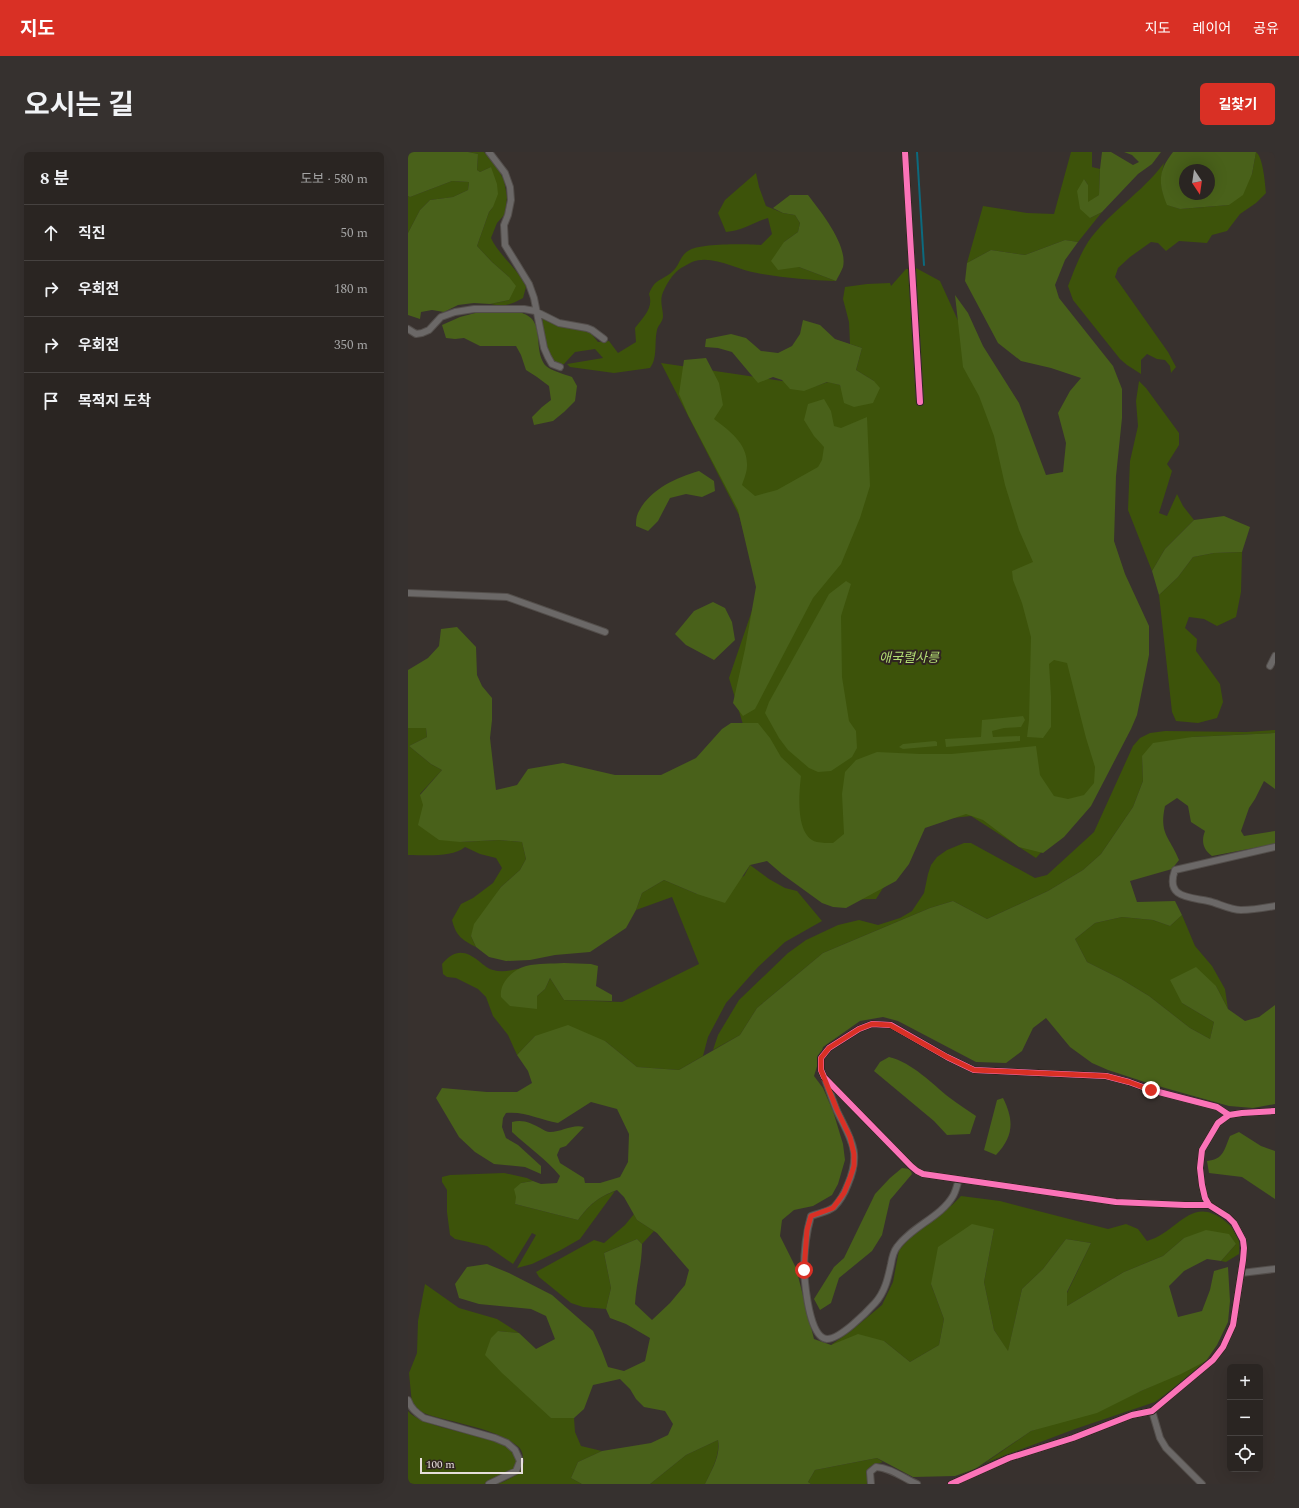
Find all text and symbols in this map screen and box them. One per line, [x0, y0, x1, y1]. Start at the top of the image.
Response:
text: 지도 [20, 15, 55, 44]
text: 지도 [1145, 18, 1171, 39]
text: 레이어 [1193, 18, 1231, 39]
text: 공유 [1253, 18, 1279, 39]
button: 길찾기 [1200, 83, 1275, 125]
text: 오시는 길 [24, 84, 134, 127]
north arrow [1179, 164, 1215, 200]
text: 8 분 [40, 166, 69, 192]
text: 도보 · 580 m [300, 169, 368, 189]
icon: ahead [40, 222, 62, 244]
text: 직진 [78, 222, 106, 245]
text: 50 m [341, 223, 368, 243]
icon: right [40, 278, 62, 300]
text: 우회전 [78, 278, 119, 301]
text: 180 m [334, 279, 368, 299]
icon: right [40, 334, 62, 356]
text: 우회전 [78, 334, 119, 357]
text: 350 m [334, 335, 368, 355]
icon: arrive [40, 390, 62, 412]
text: 목적지 도착 [78, 390, 151, 413]
park label: 애국렬사릉 [879, 648, 940, 668]
route end [1142, 1081, 1160, 1099]
route start [795, 1261, 813, 1279]
map controls [1227, 1364, 1263, 1472]
button: + [1227, 1364, 1263, 1400]
button: − [1227, 1400, 1263, 1436]
button: locate [1227, 1436, 1263, 1472]
scale bar [420, 1456, 523, 1475]
text: 100 m [426, 1456, 455, 1473]

